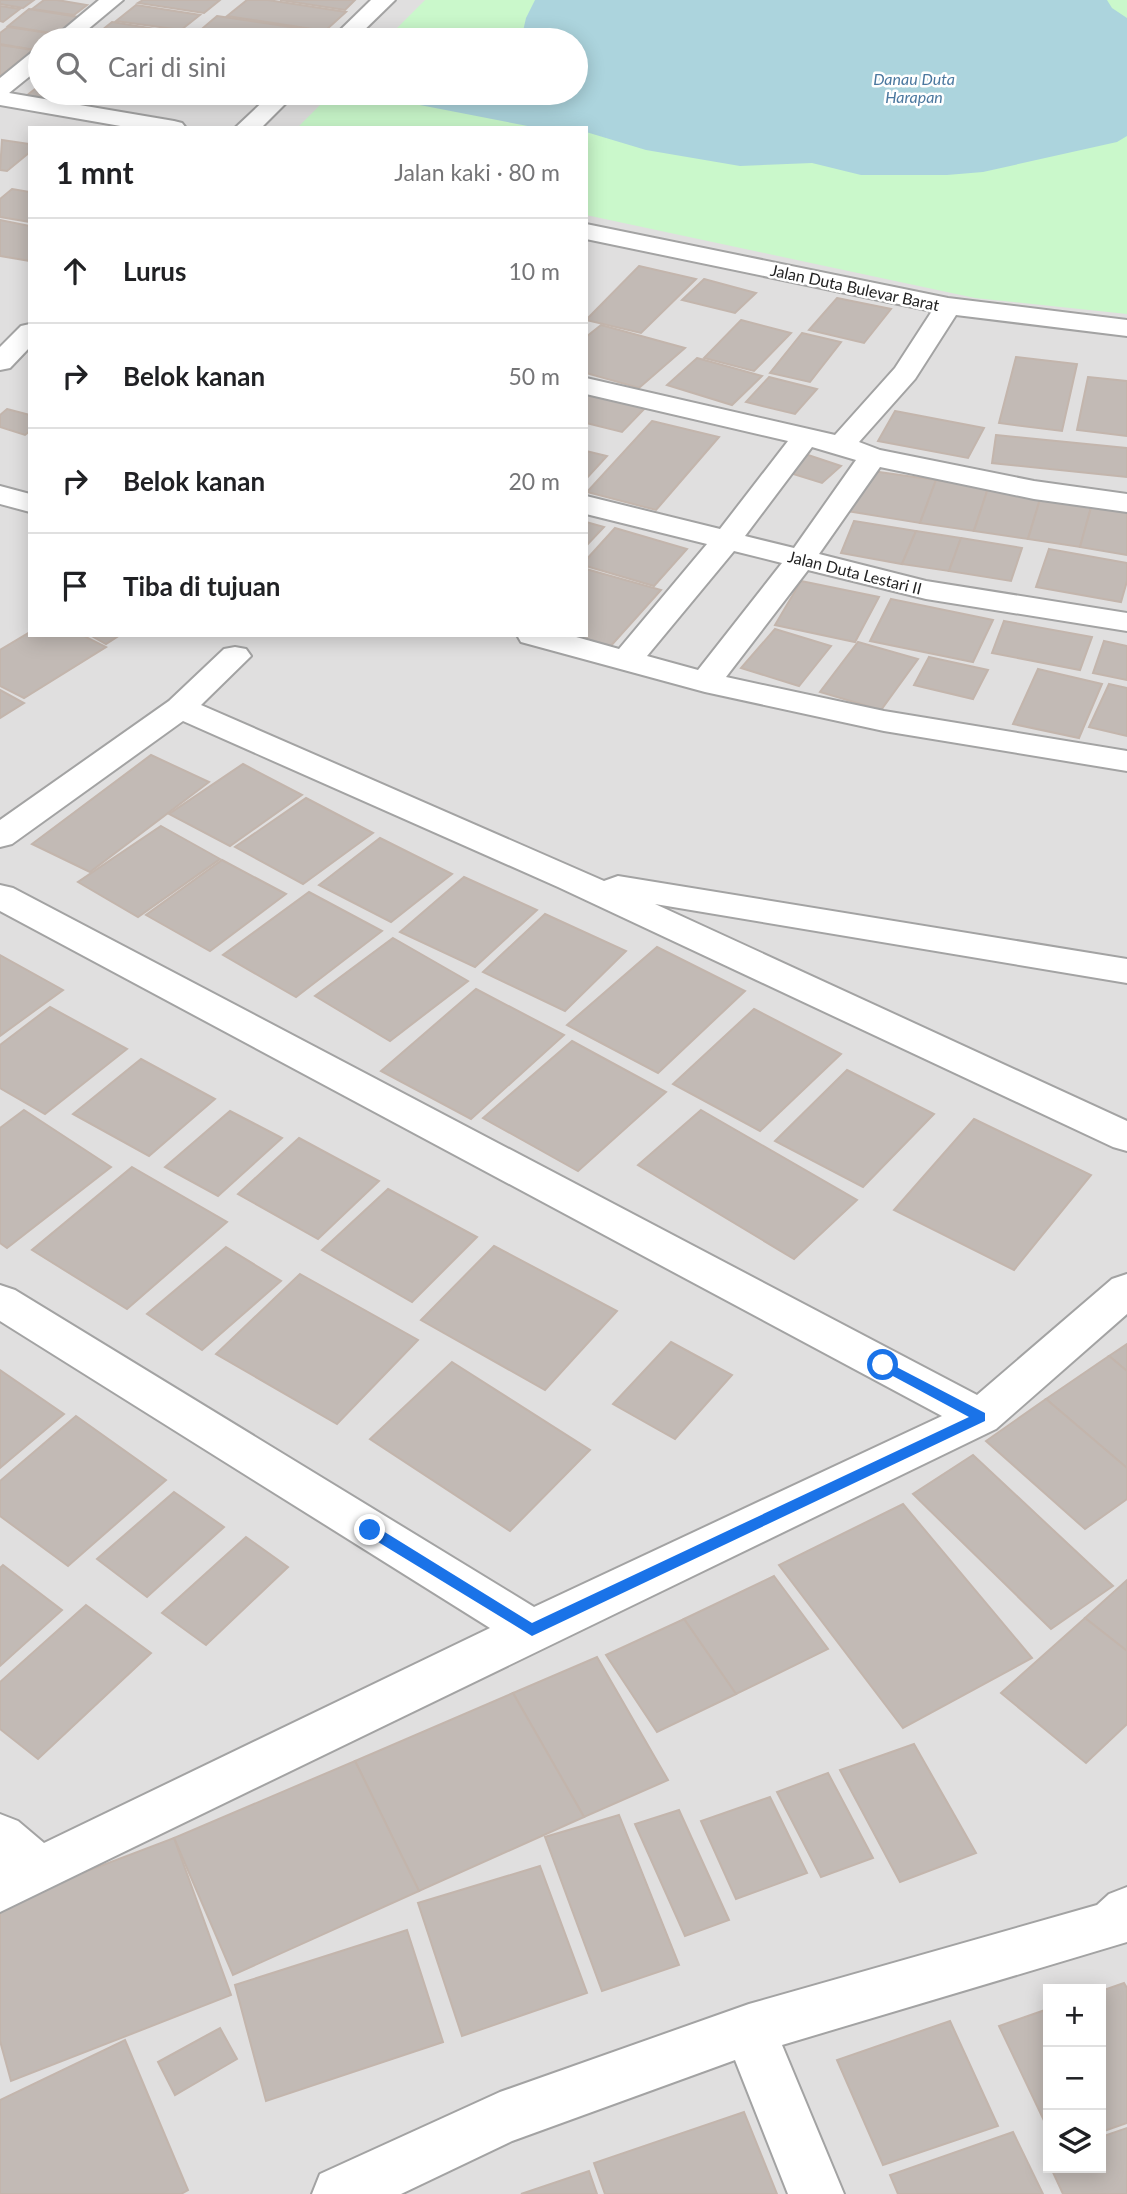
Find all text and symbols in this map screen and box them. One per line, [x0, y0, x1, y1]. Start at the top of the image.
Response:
search box [28, 28, 588, 105]
icon: search [52, 48, 90, 86]
text: Cari di sini [108, 51, 226, 83]
water label: Danau Duta Harapan [873, 69, 955, 106]
text: 1 mnt [56, 154, 134, 190]
text: Jalan kaki · 80 m [394, 158, 560, 186]
icon: ahead [56, 252, 94, 290]
text: Lurus [123, 255, 186, 287]
text: 10 m [509, 257, 560, 285]
street label: Jalan Duta Bulevar Barat [769, 260, 941, 314]
icon: right [56, 357, 94, 395]
text: Belok kanan [123, 360, 265, 392]
text: 50 m [509, 362, 560, 390]
icon: right [56, 462, 94, 500]
text: Belok kanan [123, 465, 265, 497]
text: 20 m [509, 467, 560, 495]
street label: Jalan Duta Lestari II [786, 546, 924, 598]
icon: arrive [56, 567, 94, 605]
text: Tiba di tujuan [123, 570, 281, 602]
route start [867, 1349, 898, 1380]
route end [354, 1514, 385, 1545]
map controls [1043, 1984, 1106, 2173]
button: + [1043, 1984, 1106, 2047]
button: − [1043, 2047, 1106, 2110]
button: layers [1043, 2110, 1106, 2173]

